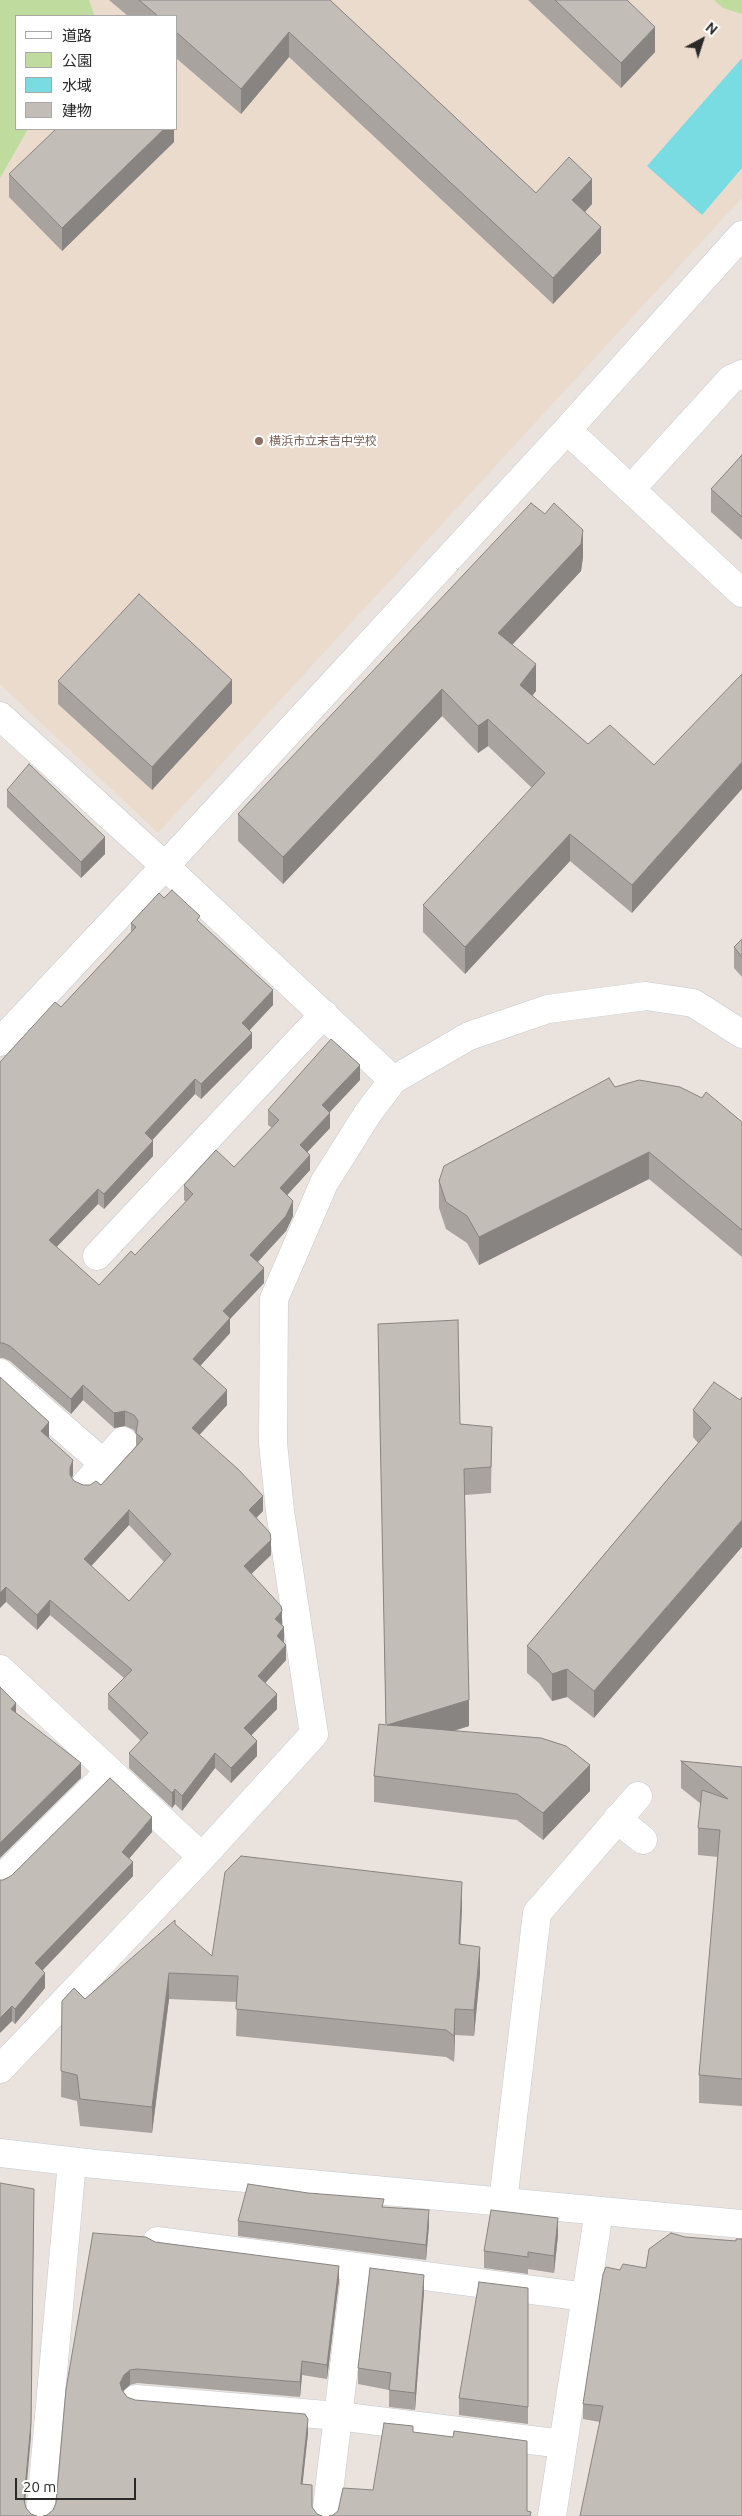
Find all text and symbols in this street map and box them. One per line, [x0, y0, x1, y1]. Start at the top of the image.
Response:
legend [15, 15, 178, 130]
north arrow [677, 15, 727, 65]
text: N [702, 19, 721, 38]
text: 道路 [62, 27, 92, 44]
text: 公園 [62, 52, 92, 69]
text: 水域 [62, 77, 92, 94]
text: 建物 [62, 102, 92, 119]
place label: 横浜市立末吉中学校 [269, 434, 377, 448]
marker: 横浜市立末吉中学校 [253, 435, 265, 447]
scale bar [18, 2468, 139, 2500]
text: 20 m [23, 2478, 56, 2495]

